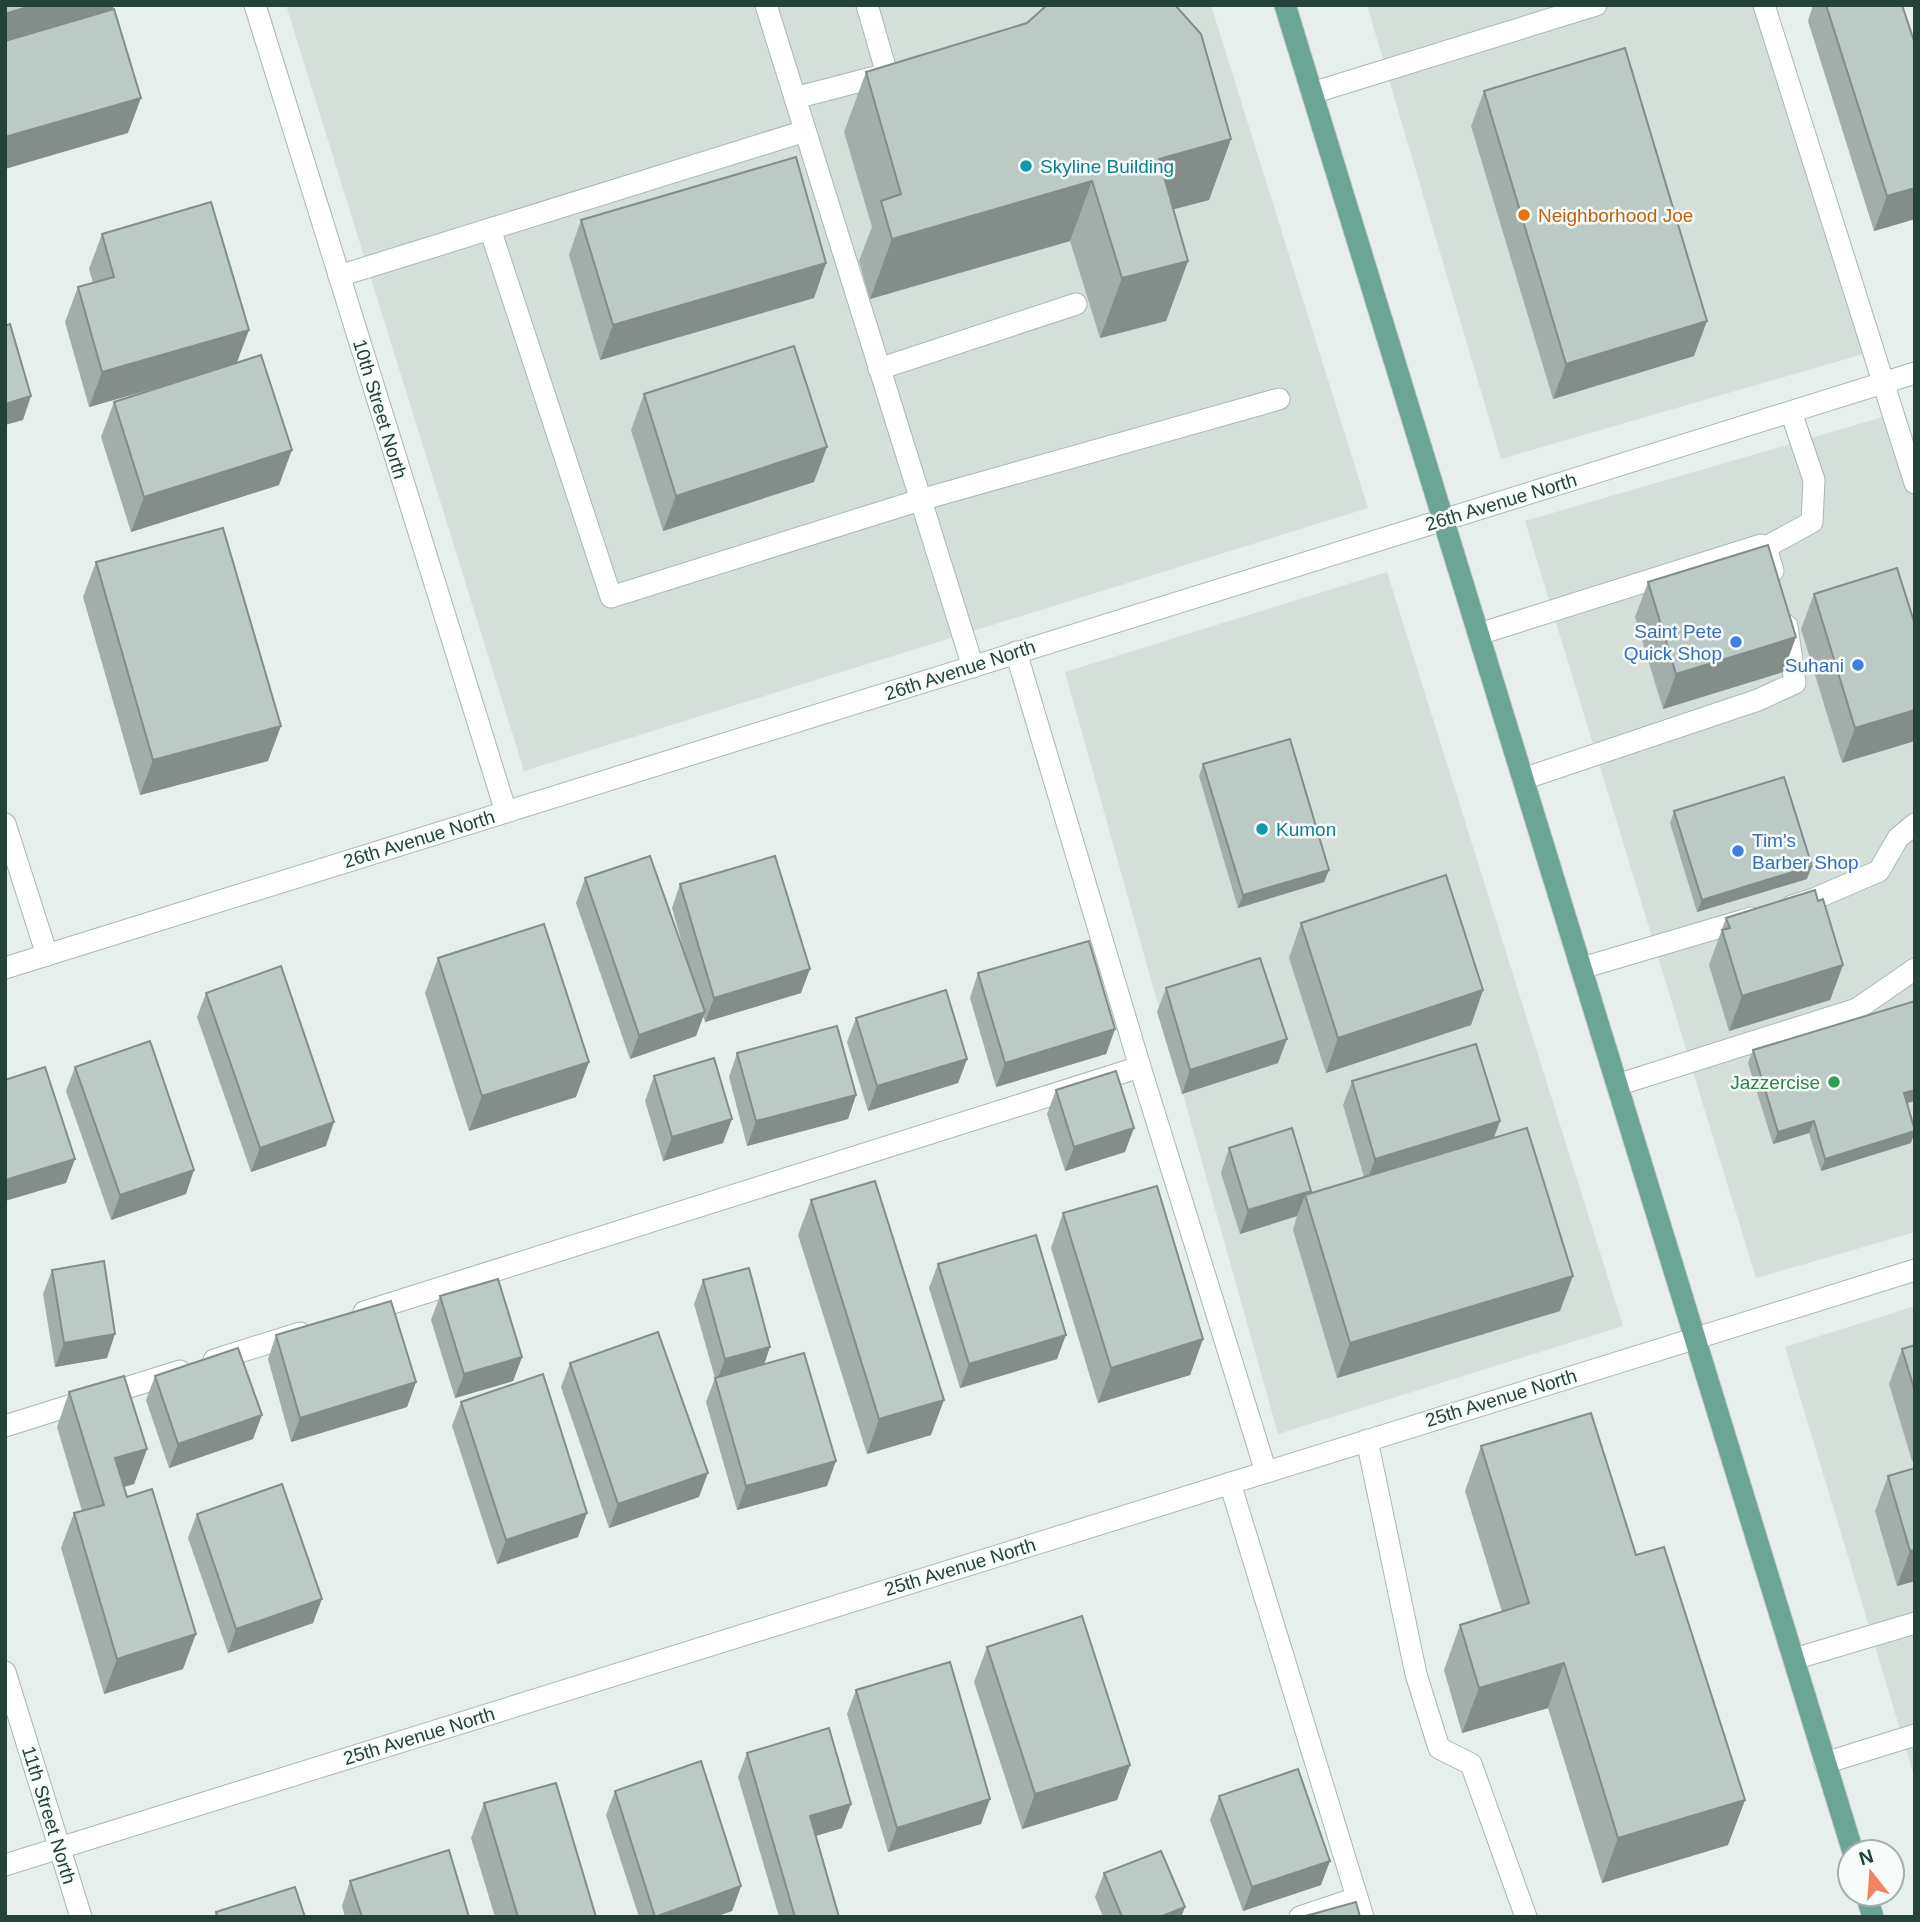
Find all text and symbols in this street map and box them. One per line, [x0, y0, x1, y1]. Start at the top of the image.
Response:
place label: Skyline Building [1040, 156, 1174, 177]
marker: Skyline Building [1018, 158, 1034, 174]
place label: Neighborhood Joe [1538, 205, 1693, 226]
marker: Neighborhood Joe [1516, 207, 1532, 223]
street label: 10th Street North [349, 337, 411, 481]
street label: 26th Avenue North [1423, 469, 1579, 535]
place label: Saint Pete Quick Shop [1624, 621, 1722, 664]
marker: Saint Pete Quick Shop [1728, 634, 1744, 650]
street label: 26th Avenue North [882, 636, 1038, 704]
place label: Suhani [1785, 655, 1844, 676]
marker: Suhani [1850, 657, 1866, 673]
street label: 26th Avenue North [341, 806, 497, 872]
place label: Kumon [1276, 819, 1336, 840]
marker: Kumon [1254, 821, 1270, 837]
place label: Tim's Barber Shop [1752, 830, 1859, 873]
marker: Tim's Barber Shop [1730, 843, 1746, 859]
place label: Jazzercise [1730, 1072, 1820, 1093]
marker: Jazzercise [1826, 1074, 1842, 1090]
street label: 25th Avenue North [1423, 1365, 1579, 1431]
street label: 25th Avenue North [882, 1534, 1038, 1600]
street label: 25th Avenue North [341, 1703, 497, 1769]
street label: 11th Street North [18, 1743, 80, 1887]
north arrow [1836, 1838, 1906, 1908]
text: N [1857, 1845, 1876, 1869]

